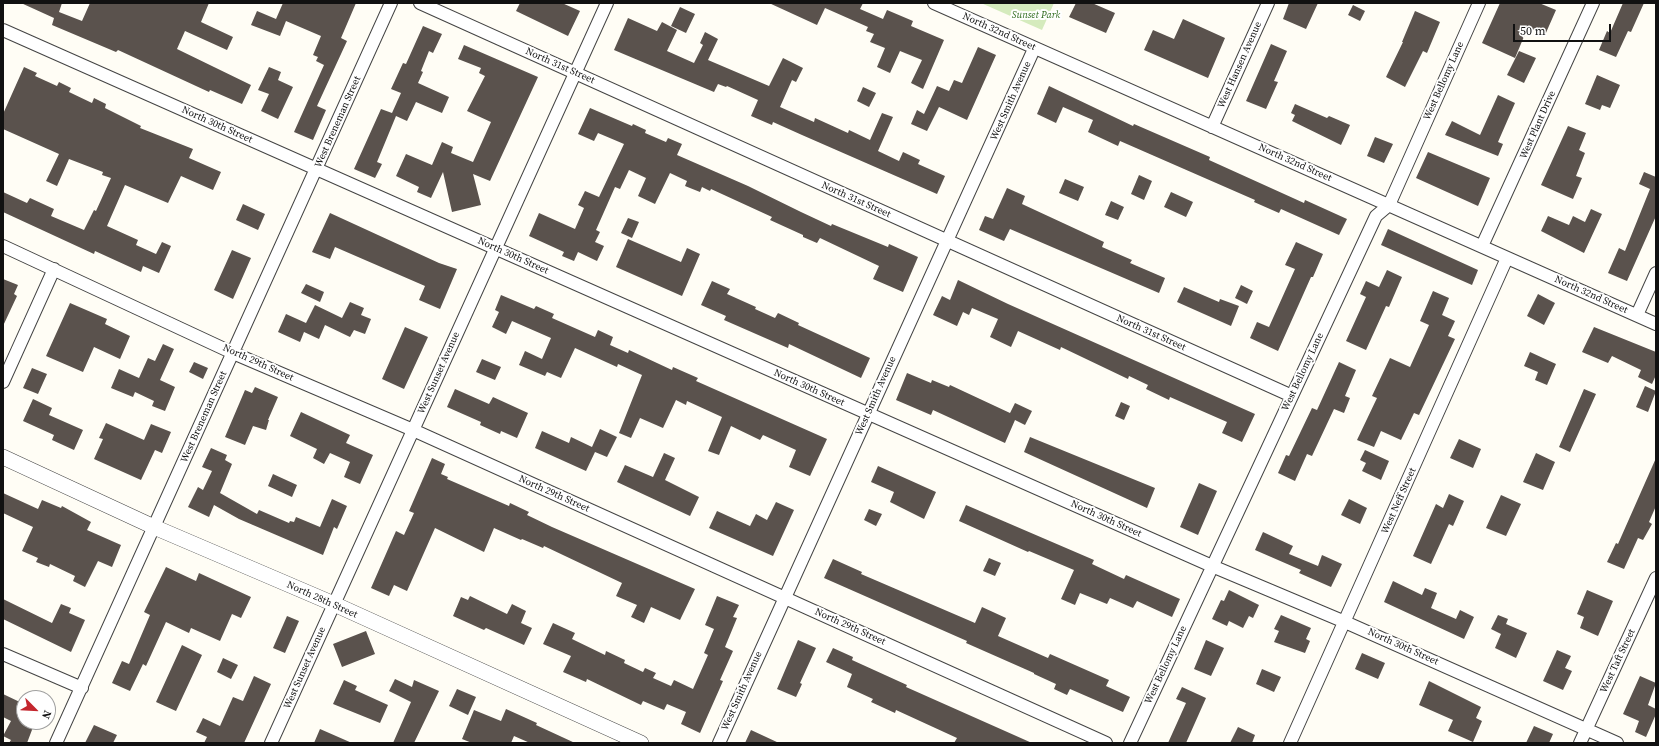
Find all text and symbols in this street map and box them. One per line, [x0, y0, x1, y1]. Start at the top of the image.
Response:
park label: Sunset Park [1012, 9, 1060, 21]
street label: North 32nd Street [961, 11, 1037, 53]
scale bar [1515, 16, 1613, 42]
street label: West Hansen Avenue [1216, 20, 1264, 110]
text: 50 m [1520, 23, 1546, 39]
street label: West Bellomy Lane [1421, 40, 1467, 122]
street label: North 31st Street [524, 45, 596, 87]
street label: West Smith Avenue [988, 60, 1034, 142]
street label: West Breneman Street [312, 74, 364, 170]
street label: West Plant Drive [1518, 89, 1558, 161]
street label: North 30th Street [180, 104, 254, 146]
street label: North 32nd Street [1257, 142, 1333, 184]
street label: North 31st Street [820, 179, 892, 221]
street label: North 30th Street [476, 235, 550, 277]
street label: North 32nd Street [1553, 274, 1629, 316]
street label: North 31st Street [1115, 312, 1187, 354]
street label: West Sunset Avenue [415, 330, 463, 416]
street label: West Bellomy Lane [1280, 331, 1326, 413]
street label: North 29th Street [221, 342, 295, 384]
street label: West Smith Avenue [853, 355, 899, 437]
street label: North 30th Street [772, 367, 846, 409]
street label: West Breneman Street [178, 369, 230, 465]
street label: West Neff Street [1379, 466, 1419, 536]
street label: North 29th Street [517, 473, 591, 515]
street label: North 30th Street [1069, 498, 1143, 540]
street label: North 28th Street [285, 579, 359, 621]
street label: North 29th Street [813, 606, 887, 648]
street label: West Bellomy Lane [1143, 624, 1189, 706]
street label: West Sunset Avenue [281, 625, 329, 711]
street label: North 30th Street [1366, 626, 1440, 668]
street label: West Taft Street [1598, 627, 1638, 695]
street label: West Smith Avenue [719, 650, 765, 732]
north arrow [16, 690, 56, 730]
text: N [38, 708, 55, 721]

